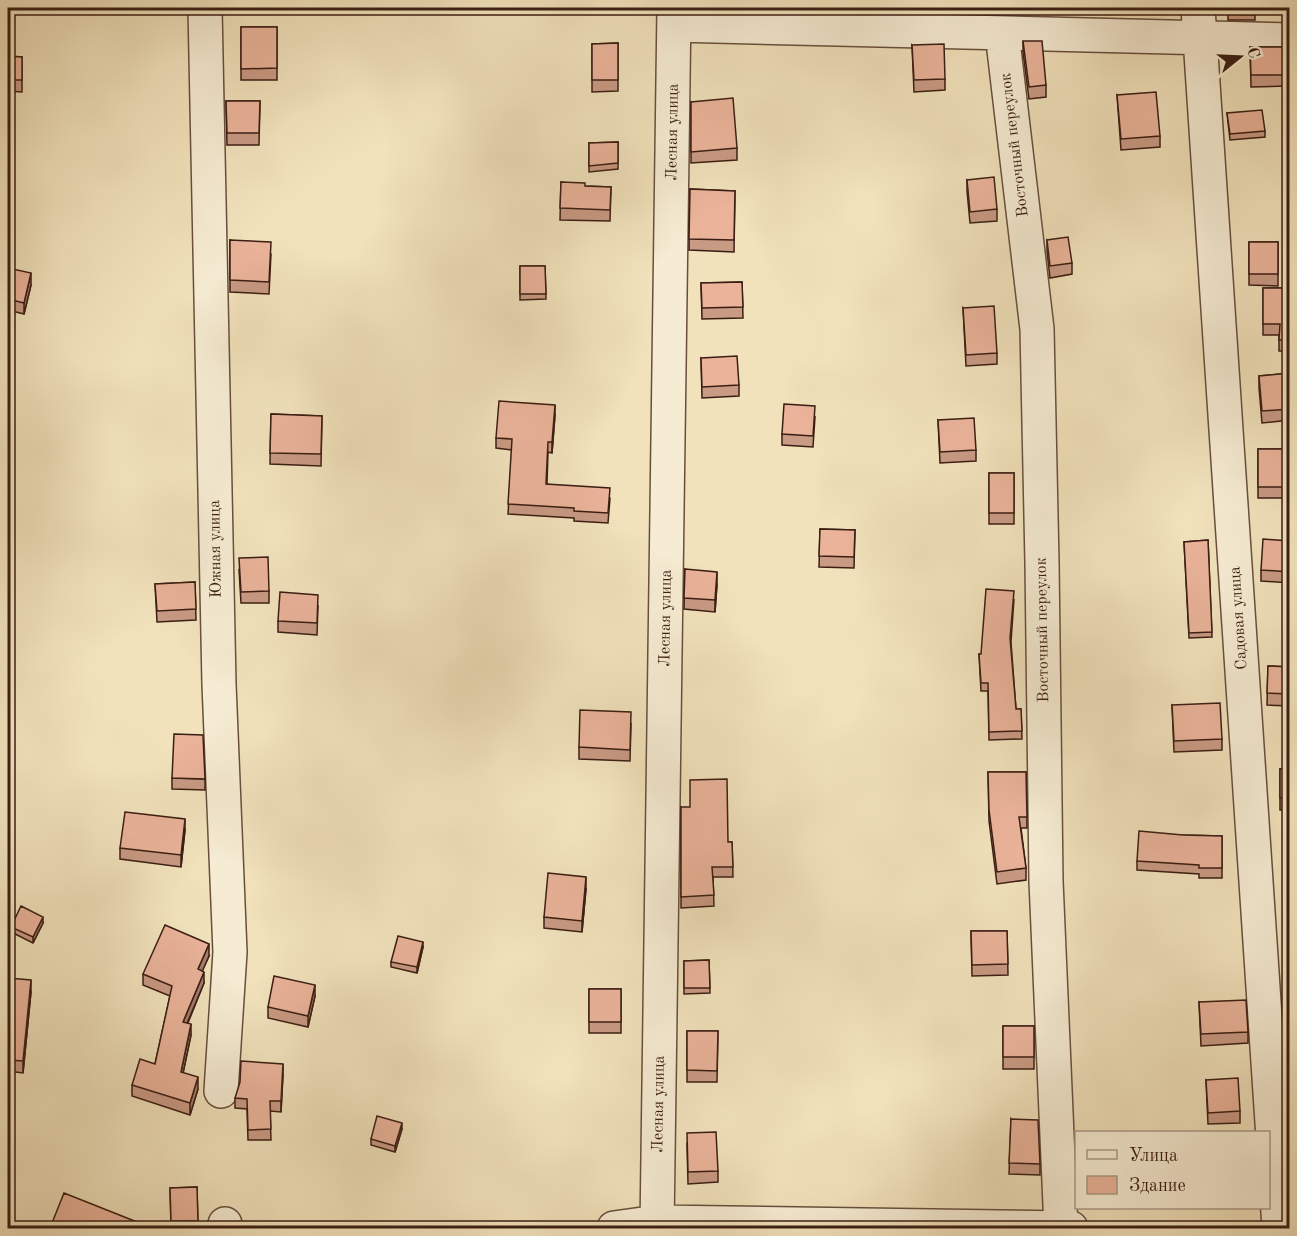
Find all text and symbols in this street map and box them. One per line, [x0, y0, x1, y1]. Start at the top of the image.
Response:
north arrow [1210, 27, 1270, 87]
text: С [1243, 45, 1262, 60]
street label: Восточный переулок [998, 72, 1032, 218]
street label: Лесная улица [664, 83, 682, 181]
street label: Южная улица [207, 500, 225, 598]
street label: Восточный переулок [1034, 557, 1052, 703]
street label: Садовая улица [1227, 566, 1251, 670]
street label: Лесная улица [657, 569, 675, 667]
street label: Лесная улица [650, 1055, 668, 1153]
legend [1075, 1131, 1270, 1209]
text: Улица [1129, 1147, 1178, 1165]
text: Здание [1129, 1177, 1186, 1195]

